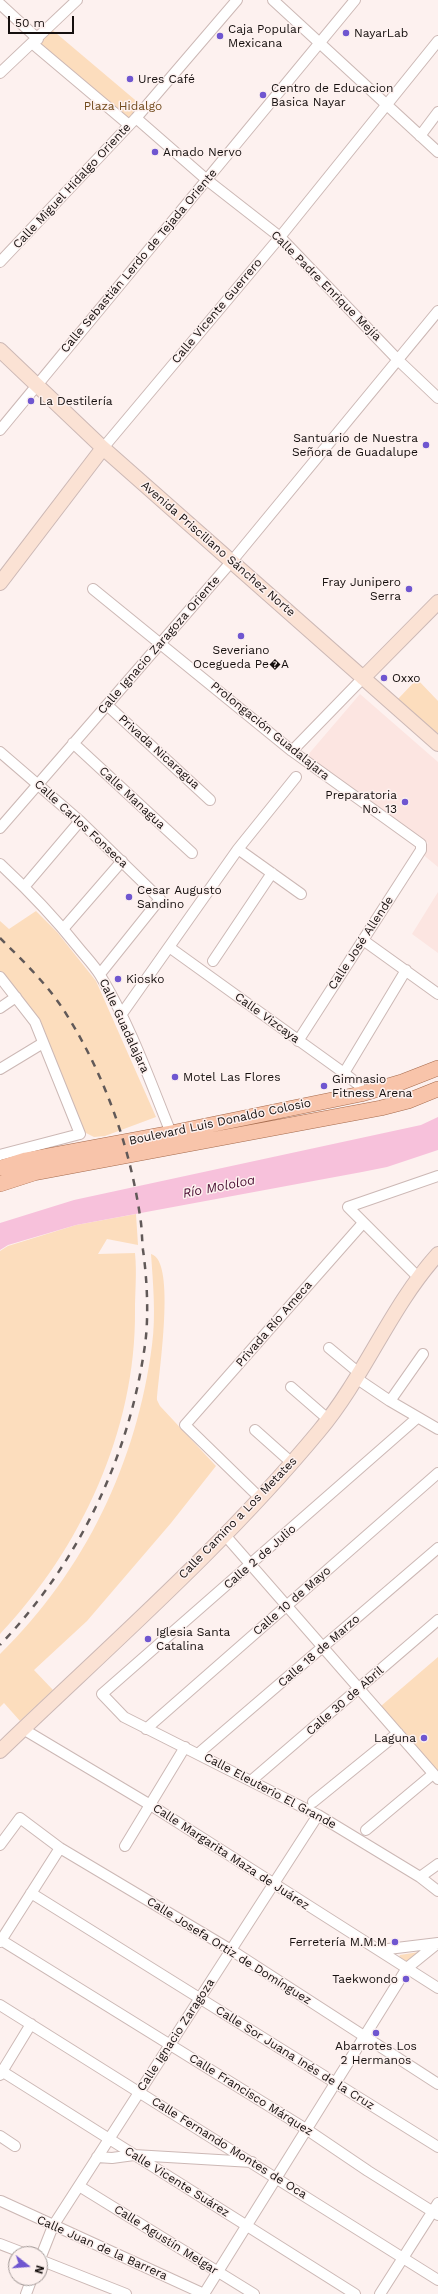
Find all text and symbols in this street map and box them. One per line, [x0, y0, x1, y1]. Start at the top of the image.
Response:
scale bar [10, 8, 76, 34]
text: 50 m [15, 16, 45, 30]
place label: Caja Popular Mexicana [228, 22, 302, 50]
place label: NayarLab [354, 26, 408, 40]
marker: NayarLab [341, 28, 351, 38]
marker: Caja Popular Mexicana [215, 31, 225, 41]
place label: Ures Café [138, 72, 195, 86]
marker: Ures Café [125, 74, 135, 84]
place label: Centro de Educacion Basica Nayar [271, 81, 393, 109]
marker: Centro de Educacion Basica Nayar [258, 90, 268, 100]
park label: Plaza Hidalgo [84, 99, 162, 113]
street label: Calle Miguel Hidalgo Oriente [10, 120, 134, 252]
place label: Amado Nervo [163, 145, 242, 159]
marker: Amado Nervo [150, 147, 160, 157]
street label: Calle Sebastián Lerdo de Tejada Oriente [58, 166, 220, 356]
street label: Calle Padre Enrique Mejía [268, 228, 384, 344]
street label: Calle Vicente Guerrero [169, 255, 265, 367]
place label: La Destilería [39, 394, 113, 408]
marker: La Destilería [26, 396, 36, 406]
place label: Santuario de Nuestra Señora de Guadalupe [292, 431, 418, 459]
marker: Santuario de Nuestra Señora de Guadalupe [421, 440, 431, 450]
street label: Avenida Prisciliano Sánchez Norte [138, 478, 298, 620]
street label: Calle Ignacio Zaragoza Oriente [95, 573, 223, 717]
place label: Fray Junipero Serra [322, 575, 401, 603]
marker: Fray Junipero Serra [404, 584, 414, 594]
marker: Severiano Ocegueda Pe�A [236, 631, 246, 641]
place label: Severiano Ocegueda Pe�A [193, 643, 289, 671]
place label: Oxxo [392, 671, 421, 685]
marker: Oxxo [379, 673, 389, 683]
street label: Prolongación Guadalajara [208, 679, 332, 783]
street label: Privada Nicaragua [115, 712, 203, 792]
street label: Calle Managua [96, 764, 168, 832]
street label: Calle Carlos Fonseca [31, 777, 131, 871]
place label: Preparatoria No. 13 [325, 788, 397, 816]
marker: Preparatoria No. 13 [400, 797, 410, 807]
place label: Cesar Augusto Sandino [137, 883, 222, 911]
marker: Cesar Augusto Sandino [124, 892, 134, 902]
street label: Calle José Allende [325, 894, 397, 992]
place label: Kiosko [126, 972, 164, 986]
marker: Kiosko [113, 974, 123, 984]
street label: Calle Guadalajara [96, 976, 152, 1076]
street label: Calle Vizcaya [232, 990, 302, 1046]
place label: Motel Las Flores [183, 1070, 280, 1084]
marker: Motel Las Flores [170, 1072, 180, 1082]
place label: Gimnasio Fitness Arena [332, 1072, 412, 1100]
marker: Gimnasio Fitness Arena [319, 1081, 329, 1091]
street label: Boulevard Luis Donaldo Colosio [128, 1096, 312, 1148]
water label: Río Mololoa [182, 1172, 256, 1202]
street label: Privada Río Ameca [233, 1278, 315, 1370]
street label: Calle Camino a Los Metates [176, 1454, 300, 1582]
street label: Calle 2 de Julio [221, 1522, 299, 1592]
street label: Calle 10 de Mayo [250, 1563, 334, 1639]
street label: Calle 18 de Marzo [275, 1612, 363, 1690]
place label: Iglesia Santa Catalina [156, 1625, 230, 1653]
marker: Iglesia Santa Catalina [143, 1634, 153, 1644]
street label: Calle 30 de Abril [303, 1664, 387, 1738]
place label: Laguna [374, 1731, 416, 1745]
marker: Laguna [419, 1733, 429, 1743]
street label: Calle Eleuterio El Grande [201, 1750, 339, 1832]
street label: Calle Margarita Maza de Juárez [150, 1801, 312, 1913]
street label: Calle Josefa Ortiz de Domínguez [144, 1894, 314, 2008]
place label: Ferretería M.M.M [289, 1935, 387, 1949]
marker: Ferretería M.M.M [390, 1937, 400, 1947]
place label: Taekwondo [332, 1972, 398, 1986]
marker: Taekwondo [401, 1974, 411, 1984]
street label: Calle Ignacio Zaragoza [134, 1976, 218, 2094]
street label: Calle Sor Juana Inés de la Cruz [213, 2003, 377, 2113]
marker: Abarrotes Los 2 Hermanos [371, 2028, 381, 2038]
place label: Abarrotes Los 2 Hermanos [335, 2039, 417, 2067]
street label: Calle Francisco Márquez [186, 2051, 316, 2139]
street label: Calle Fernando Montes de Oca [149, 2094, 309, 2202]
street label: Calle Vicente Suárez [122, 2144, 232, 2220]
street label: Calle Agustín Melgar [111, 2202, 221, 2278]
street label: Calle Juan de la Barrera [34, 2213, 170, 2283]
north arrow [8, 2246, 48, 2286]
text: N [32, 2264, 46, 2275]

